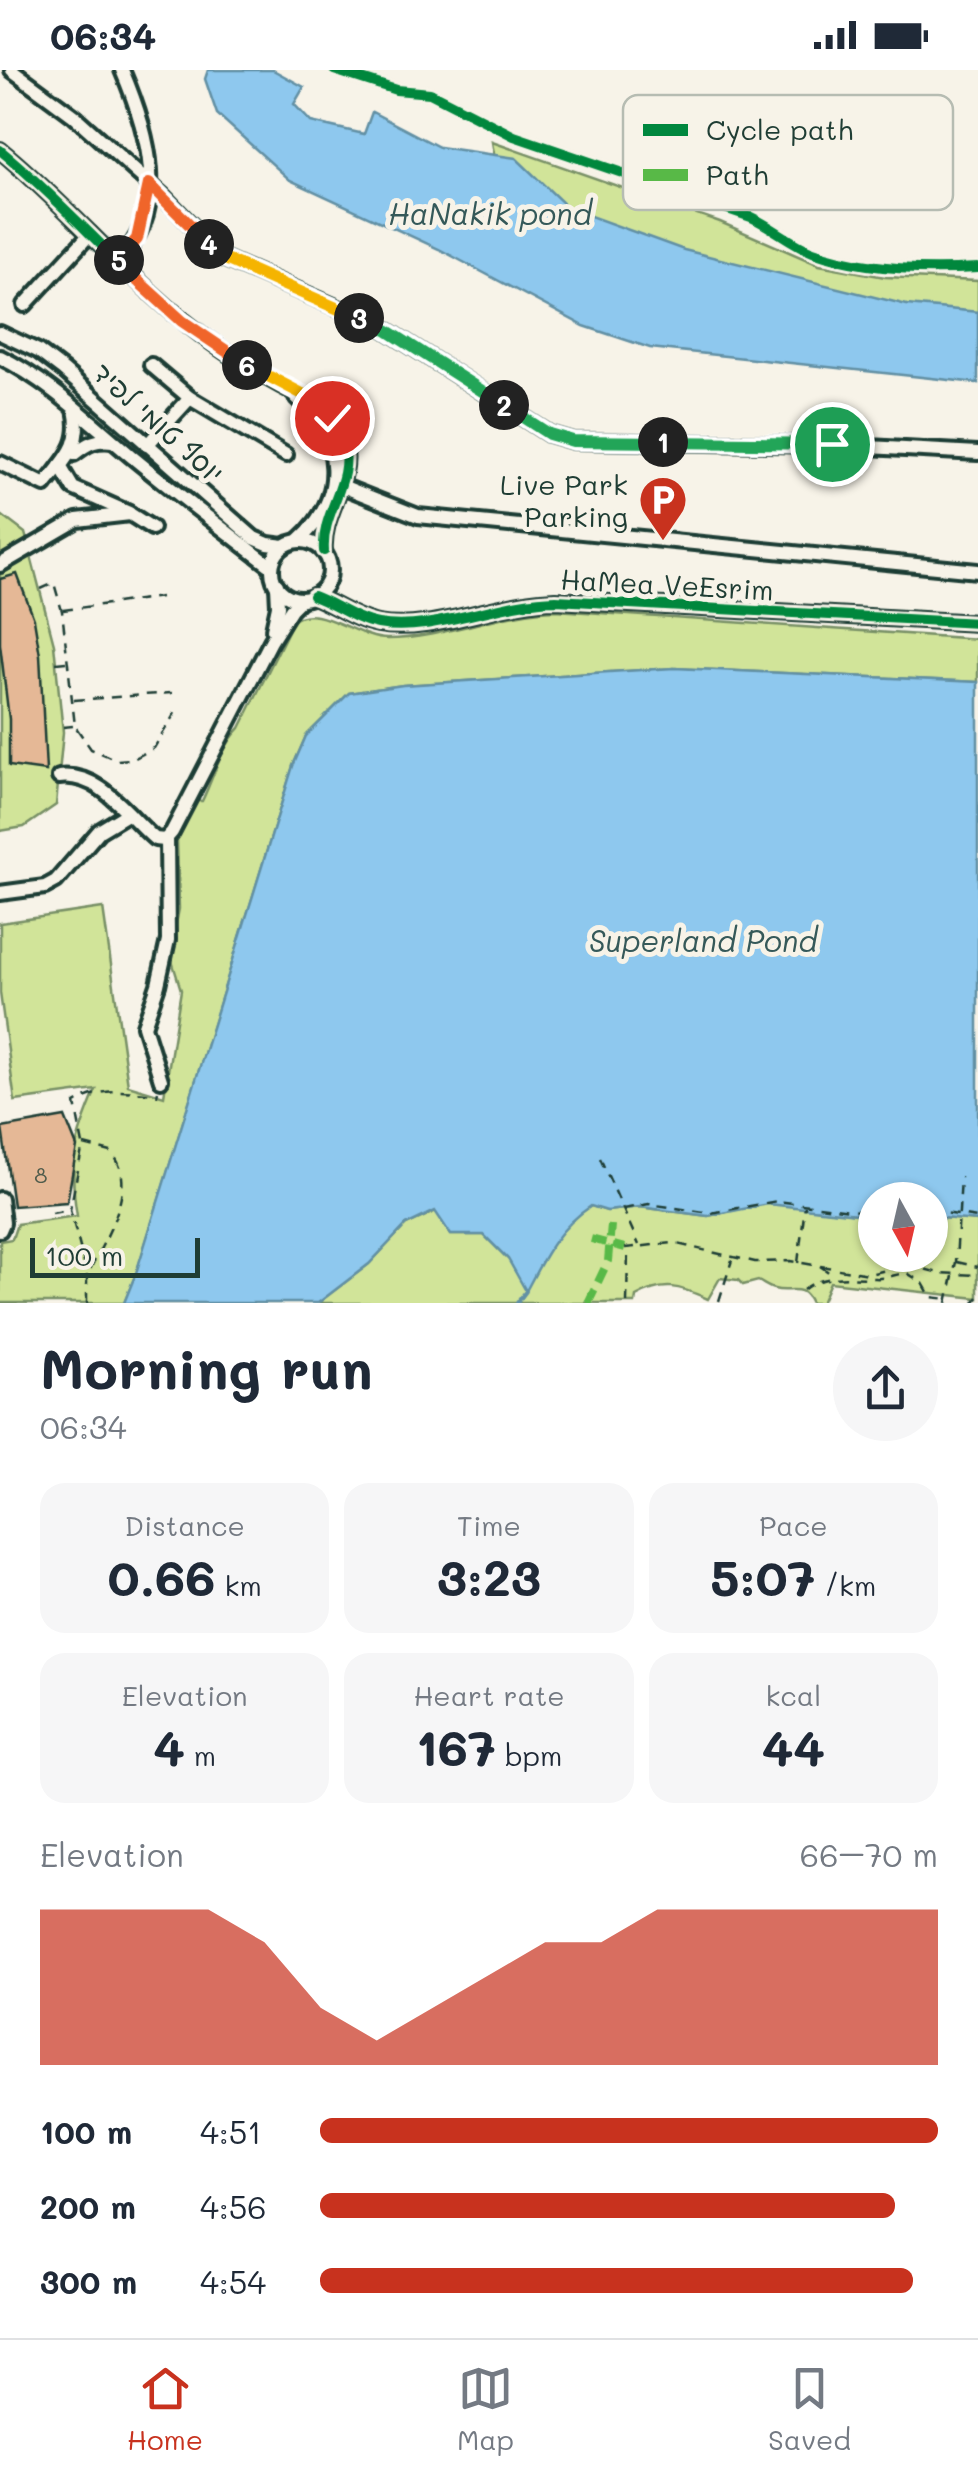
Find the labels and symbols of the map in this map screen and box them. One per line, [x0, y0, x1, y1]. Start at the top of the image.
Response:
legend [623, 95, 953, 210]
text: Cycle path [706, 111, 853, 147]
text: Path [706, 156, 769, 192]
water label: HaNakik pond [388, 193, 594, 233]
pin: 4 [184, 219, 234, 269]
pin: 5 [94, 235, 144, 285]
pin: 3 [334, 293, 384, 343]
pin: 6 [222, 340, 272, 390]
street label: יוסף טומי לפיד [86, 354, 232, 490]
pin [290, 376, 375, 461]
pin: 2 [479, 380, 529, 430]
pin [790, 402, 875, 487]
pin: 1 [638, 417, 688, 467]
place label: Live Park Parking [500, 466, 628, 534]
parking icon: Live Park Parking [637, 474, 689, 542]
street label: HaMea VeEsrim [560, 560, 774, 608]
water label: Superland Pond [589, 920, 819, 960]
house number: 8 [34, 1160, 48, 1189]
north arrow [858, 1182, 948, 1272]
scale bar [30, 1233, 200, 1278]

